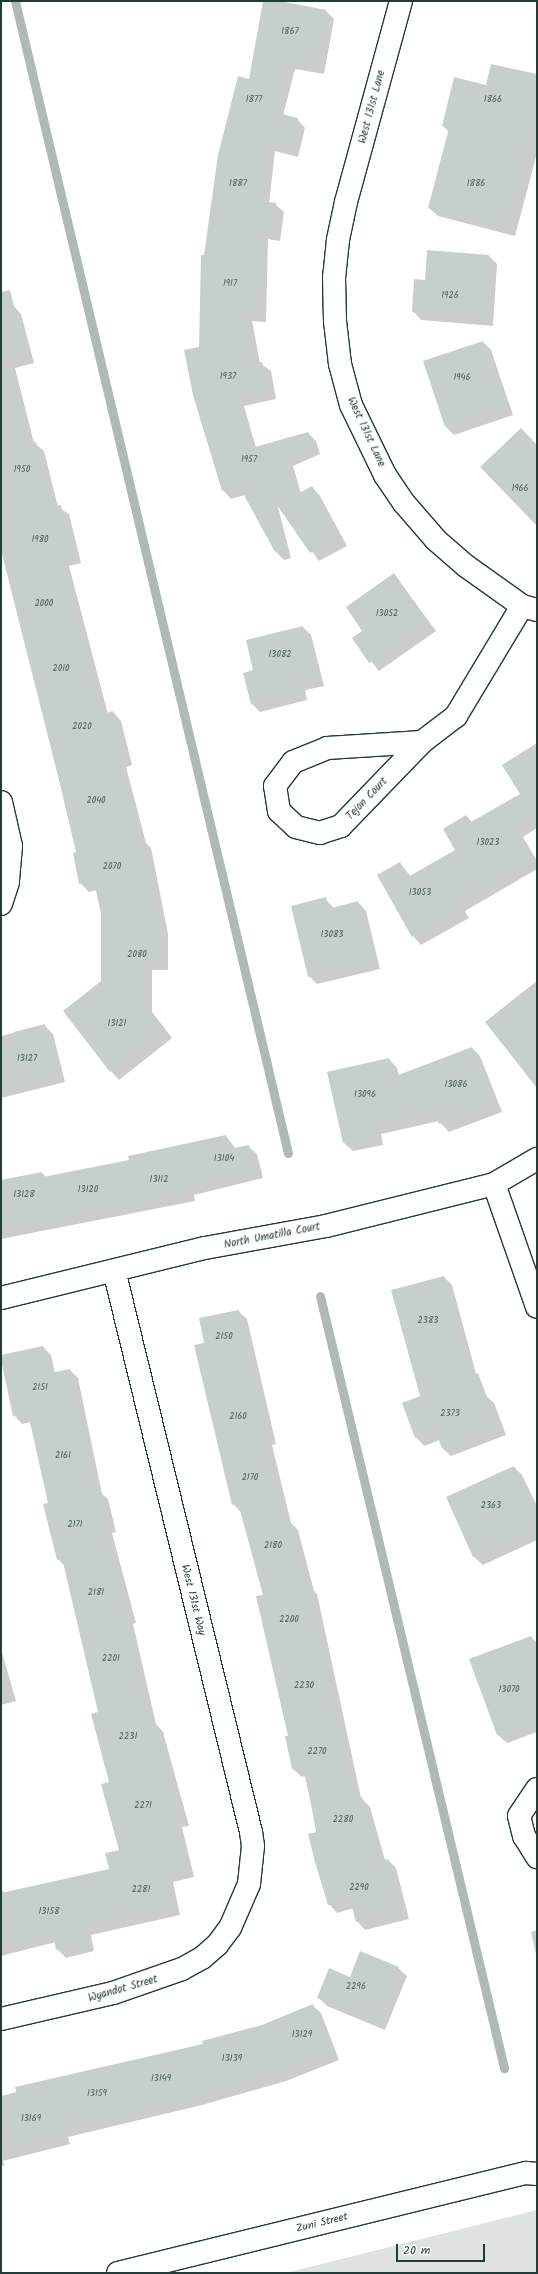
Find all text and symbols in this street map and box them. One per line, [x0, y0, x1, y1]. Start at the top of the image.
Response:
house number: 1867 [281, 27, 299, 37]
street label: West 131st Lane [356, 69, 388, 145]
house number: 1877 [246, 95, 262, 105]
house number: 1866 [484, 95, 502, 105]
house number: 1887 [229, 179, 247, 189]
house number: 1886 [467, 179, 485, 189]
house number: 1917 [223, 279, 237, 289]
house number: 1926 [441, 291, 459, 301]
house number: 1937 [220, 372, 236, 382]
house number: 1946 [453, 373, 471, 383]
street label: West 131st Lane [344, 395, 388, 469]
house number: 1957 [241, 455, 257, 465]
house number: 1950 [14, 465, 30, 475]
house number: 1966 [511, 484, 529, 494]
house number: 1980 [31, 535, 49, 545]
house number: 2000 [35, 599, 53, 609]
house number: 13052 [376, 609, 398, 619]
house number: 13082 [268, 650, 292, 660]
house number: 2010 [52, 664, 70, 674]
house number: 2020 [72, 722, 92, 732]
street label: Tejon Court [344, 775, 390, 823]
house number: 2040 [86, 796, 106, 806]
house number: 13023 [477, 838, 499, 848]
house number: 2070 [103, 862, 121, 872]
house number: 13053 [409, 888, 431, 898]
house number: 13083 [320, 930, 344, 940]
house number: 2080 [127, 950, 147, 960]
house number: 13121 [108, 1019, 126, 1029]
house number: 13127 [17, 1054, 37, 1064]
house number: 13086 [445, 1080, 467, 1090]
house number: 13096 [354, 1090, 376, 1100]
house number: 13104 [214, 1154, 234, 1164]
house number: 13112 [150, 1175, 168, 1185]
house number: 13120 [78, 1185, 98, 1195]
house number: 13128 [13, 1190, 35, 1200]
street label: North Umatilla Court [223, 1220, 321, 1252]
house number: 2383 [418, 1316, 438, 1326]
house number: 2150 [215, 1332, 233, 1342]
house number: 2151 [32, 1383, 48, 1393]
house number: 2373 [440, 1409, 460, 1419]
house number: 2160 [229, 1412, 247, 1422]
house number: 2161 [55, 1451, 71, 1461]
house number: 2170 [242, 1473, 258, 1483]
house number: 2363 [481, 1501, 501, 1511]
house number: 2171 [67, 1520, 83, 1530]
house number: 2180 [264, 1541, 282, 1551]
street label: West 131st Way [178, 1563, 208, 1637]
house number: 2181 [88, 1588, 104, 1598]
house number: 2200 [279, 1615, 299, 1625]
house number: 2201 [102, 1654, 120, 1664]
house number: 2230 [294, 1681, 314, 1691]
house number: 13070 [498, 1685, 520, 1695]
house number: 2231 [119, 1732, 137, 1742]
house number: 2270 [307, 1747, 327, 1757]
house number: 2271 [134, 1801, 152, 1811]
house number: 2280 [333, 1815, 353, 1825]
house number: 2290 [349, 1883, 369, 1893]
house number: 2281 [132, 1885, 150, 1895]
house number: 13158 [38, 1907, 60, 1917]
street label: Wyandot Street [87, 1973, 159, 2005]
house number: 2296 [346, 1982, 366, 1992]
house number: 13129 [292, 2030, 312, 2040]
house number: 13139 [222, 2054, 242, 2064]
house number: 13149 [151, 2074, 171, 2084]
house number: 13159 [87, 2089, 107, 2099]
house number: 13169 [21, 2114, 41, 2124]
street label: Zuni Street [295, 2210, 349, 2236]
scale bar [398, 2236, 487, 2262]
text: 20 m [403, 2241, 430, 2260]

